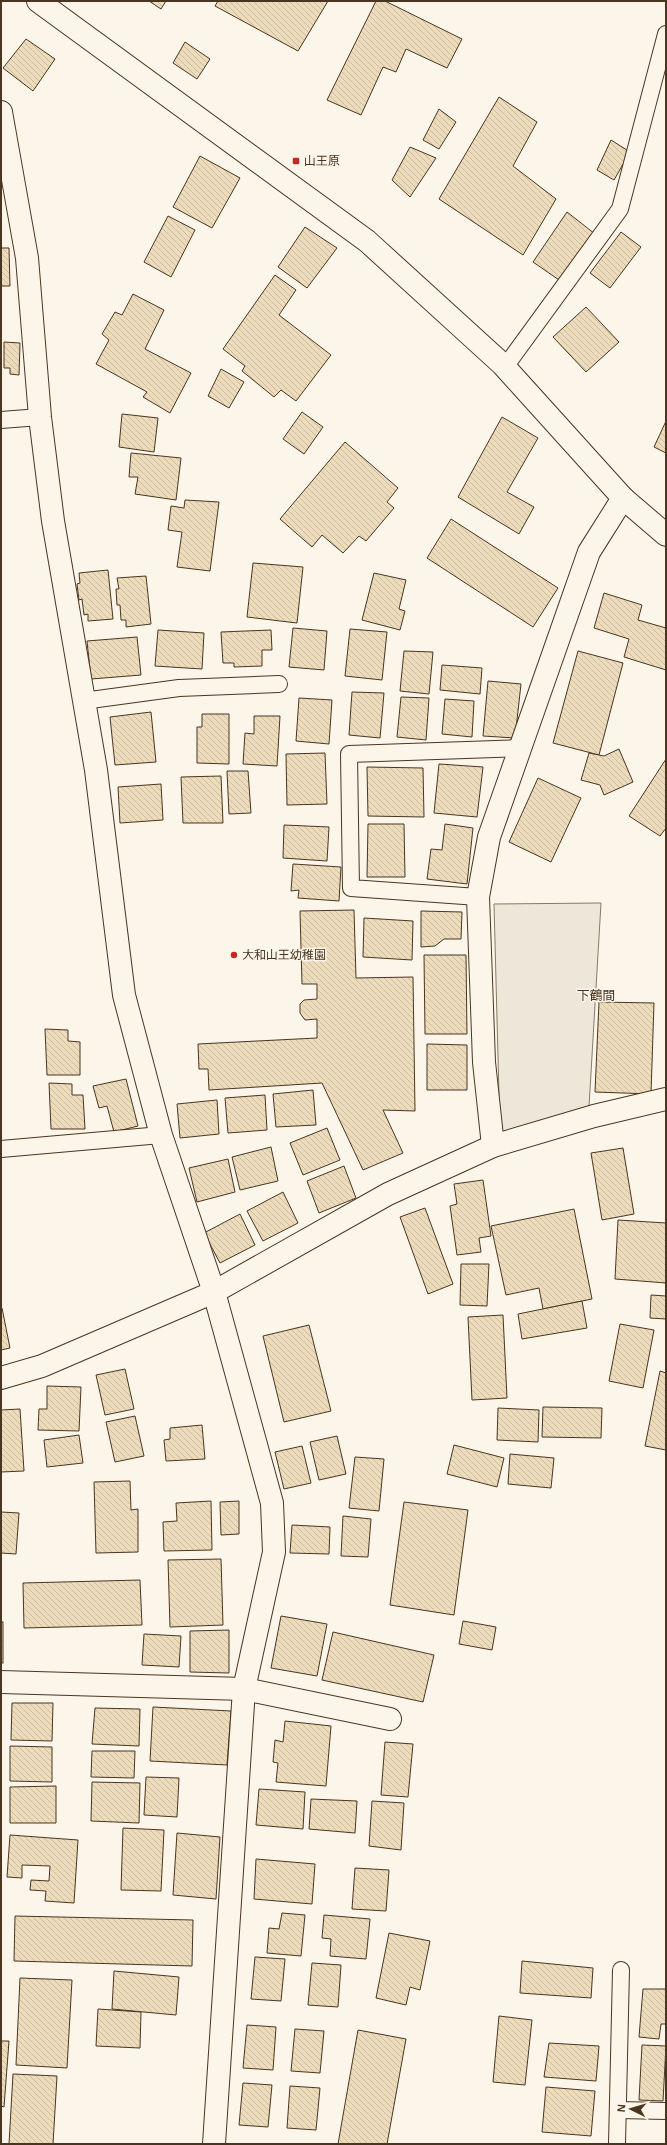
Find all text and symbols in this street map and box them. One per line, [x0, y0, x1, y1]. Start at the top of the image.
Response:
place label: 山王原 [304, 154, 340, 168]
marker: 山王原 [291, 156, 301, 166]
place label: 大和山王幼稚園 [242, 948, 326, 962]
marker: 大和山王幼稚園 [229, 950, 239, 960]
district label: 下鶴間 [576, 988, 616, 1003]
north arrow [611, 2089, 651, 2129]
text: N [615, 2104, 627, 2113]

